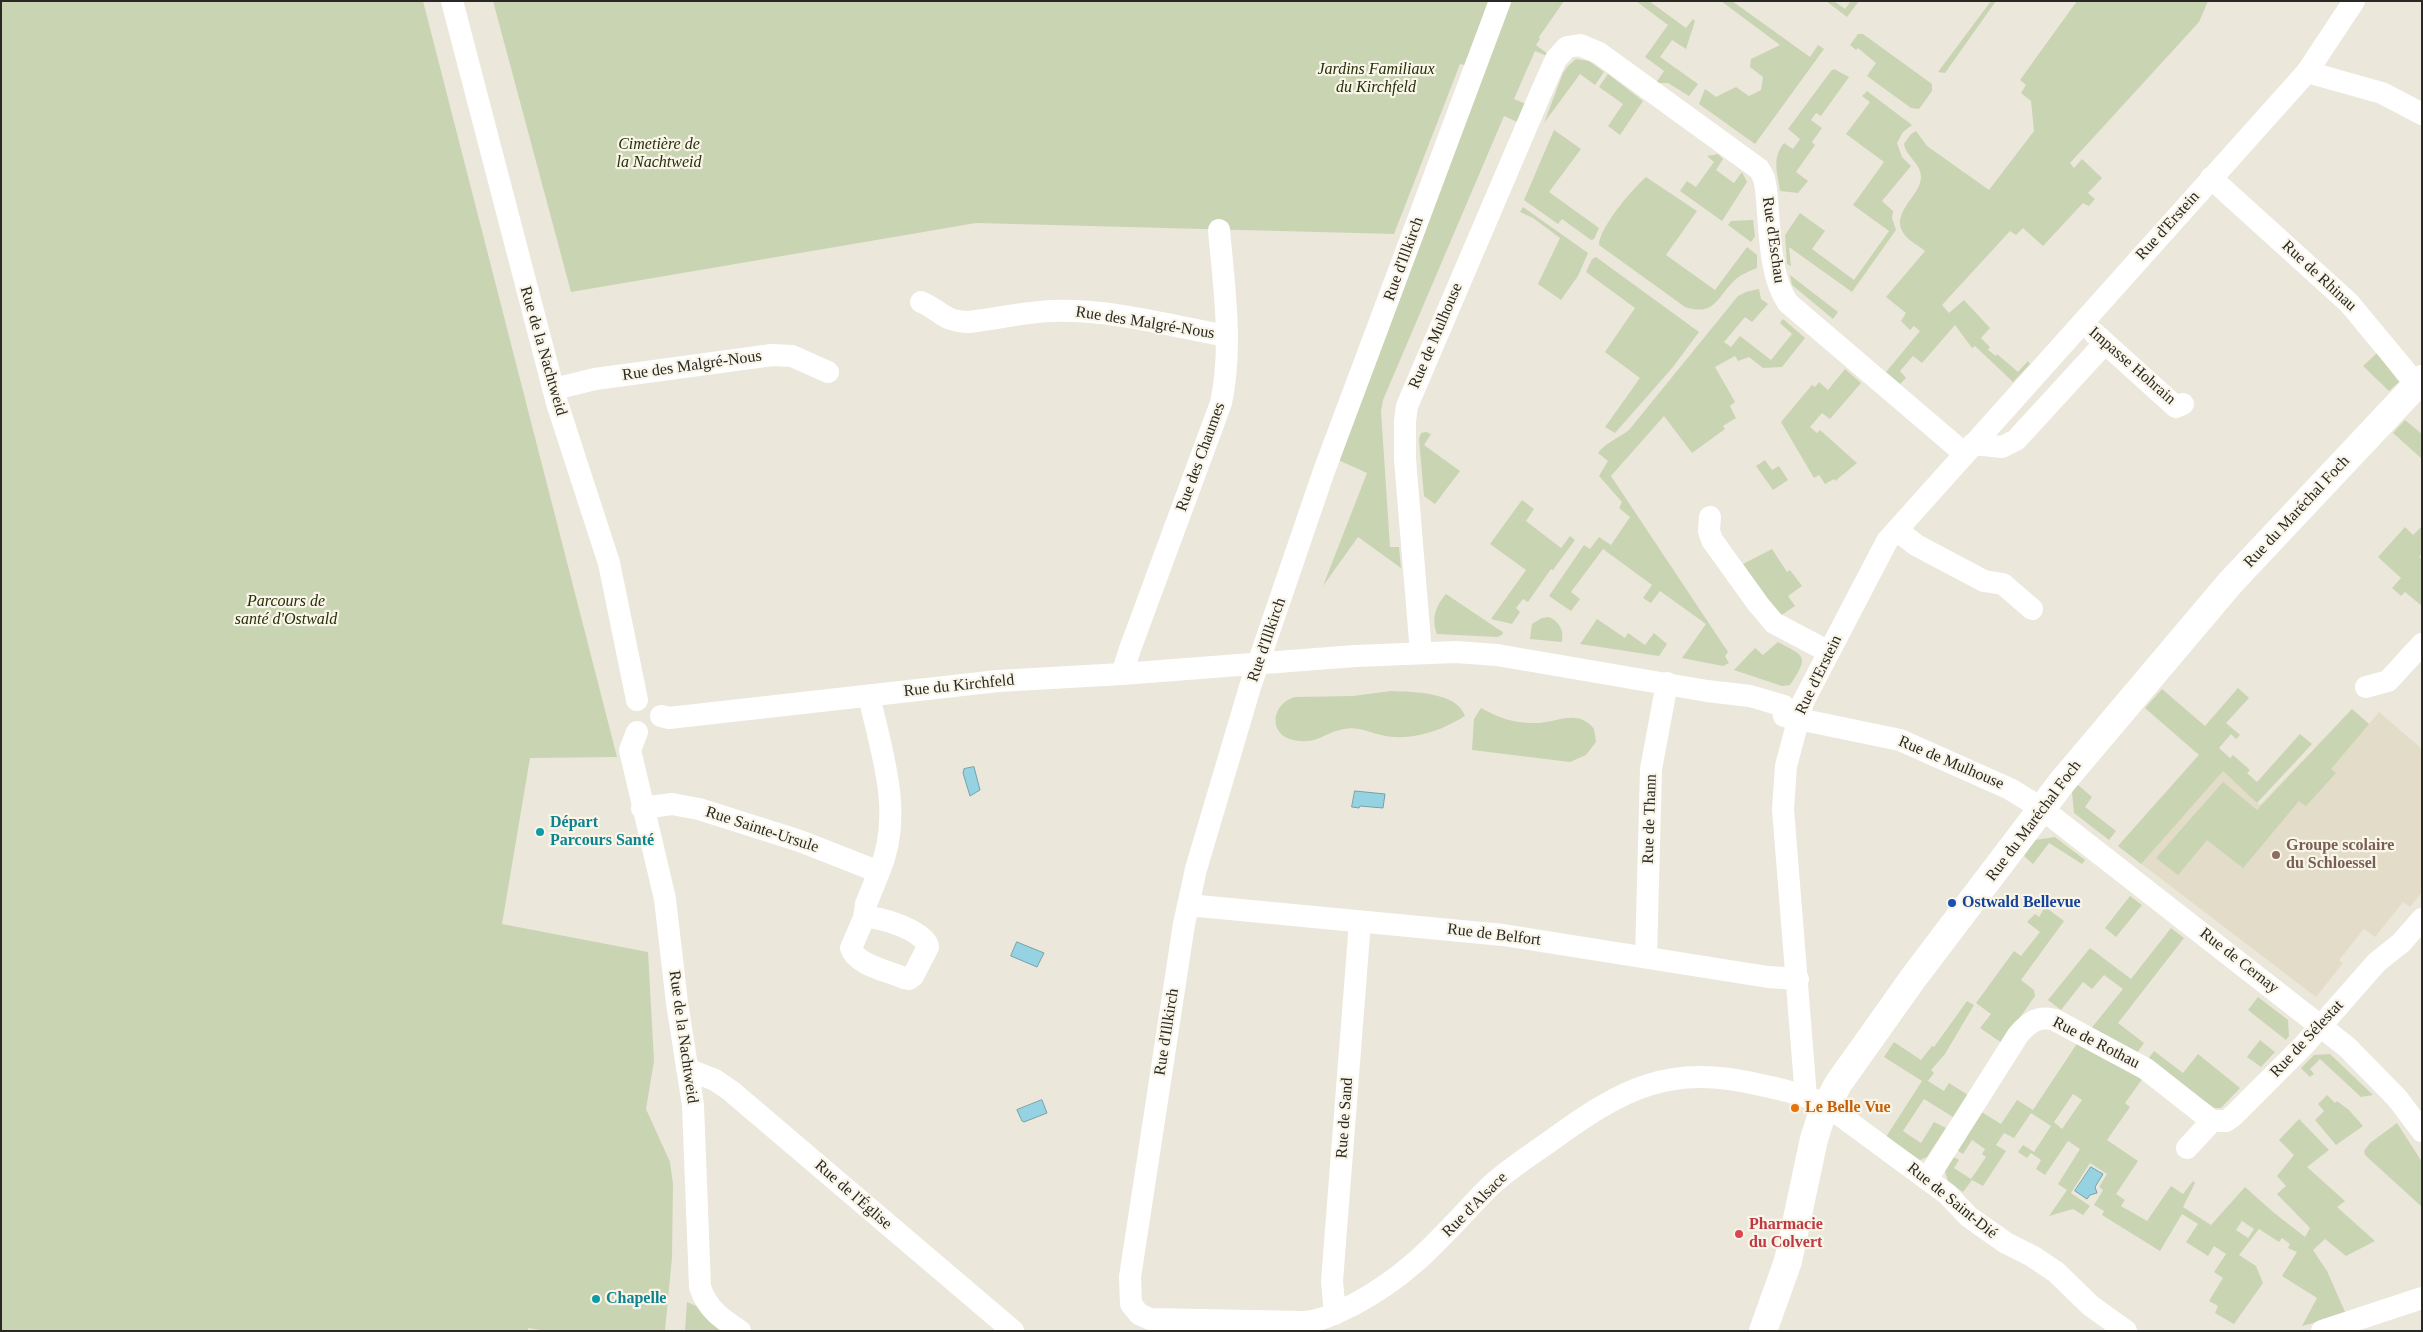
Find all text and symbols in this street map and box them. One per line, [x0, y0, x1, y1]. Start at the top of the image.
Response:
park label: Jardins Familiaux du Kirchfeld [1317, 60, 1435, 98]
park label: Cimetière de la Nachtweid [617, 135, 701, 173]
street label: Rue d'Erstein [2132, 188, 2204, 264]
street label: Rue d'Eschau [1757, 196, 1789, 284]
street label: Rue d'Illkirch [1380, 214, 1428, 304]
street label: Rue de Rhinau [2278, 237, 2360, 315]
street label: Rue de Mulhouse [1405, 280, 1467, 392]
street label: Rue de la Nachtweid [515, 284, 571, 418]
street label: Rue des Malgré-Nous [1074, 303, 1216, 343]
street label: Impasse Hohrain [2085, 323, 2179, 409]
street label: Rue des Malgré-Nous [621, 347, 763, 385]
street label: Rue des Chaumes [1172, 400, 1230, 514]
street label: Rue du Maréchal Foch [2240, 452, 2354, 572]
park label: Parcours de santé d'Ostwald [235, 592, 337, 630]
street label: Rue d'Illkirch [1244, 595, 1290, 685]
street label: Rue d'Erstein [1792, 632, 1846, 718]
street label: Rue du Kirchfeld [903, 671, 1015, 701]
street label: Rue de Mulhouse [1895, 732, 2007, 794]
street label: Rue du Maréchal Foch [1982, 757, 2086, 885]
street label: Rue de Thann [1639, 774, 1661, 864]
street label: Rue Sainte-Ursule [703, 803, 821, 857]
place label: Départ Parcours Santé [550, 813, 654, 851]
marker: Départ Parcours Santé [534, 826, 546, 838]
place label: Groupe scolaire du Schloessel [2286, 836, 2394, 874]
marker: Groupe scolaire du Schloessel [2270, 849, 2282, 861]
place label: Ostwald Bellevue [1962, 893, 2081, 913]
marker: Ostwald Bellevue [1946, 897, 1958, 909]
street label: Rue de Belfort [1446, 920, 1542, 950]
street label: Rue de Cernay [2196, 924, 2282, 998]
street label: Rue de la Nachtweid [664, 969, 702, 1105]
street label: Rue d'Illkirch [1151, 987, 1183, 1077]
street label: Rue de Sélestat [2266, 996, 2348, 1082]
street label: Rue de Rothau [2049, 1013, 2143, 1073]
street label: Rue de Sand [1333, 1077, 1357, 1159]
place label: Le Belle Vue [1805, 1098, 1891, 1118]
marker: Le Belle Vue [1789, 1102, 1801, 1114]
street label: Rue de l'Église [810, 1156, 896, 1234]
street label: Rue de Saint-Dié [1903, 1159, 2001, 1243]
street label: Rue d'Alsace [1438, 1168, 1512, 1242]
place label: Pharmacie du Colvert [1749, 1215, 1823, 1253]
marker: Pharmacie du Colvert [1733, 1228, 1745, 1240]
place label: Chapelle [606, 1289, 666, 1309]
marker: Chapelle [590, 1293, 602, 1305]

